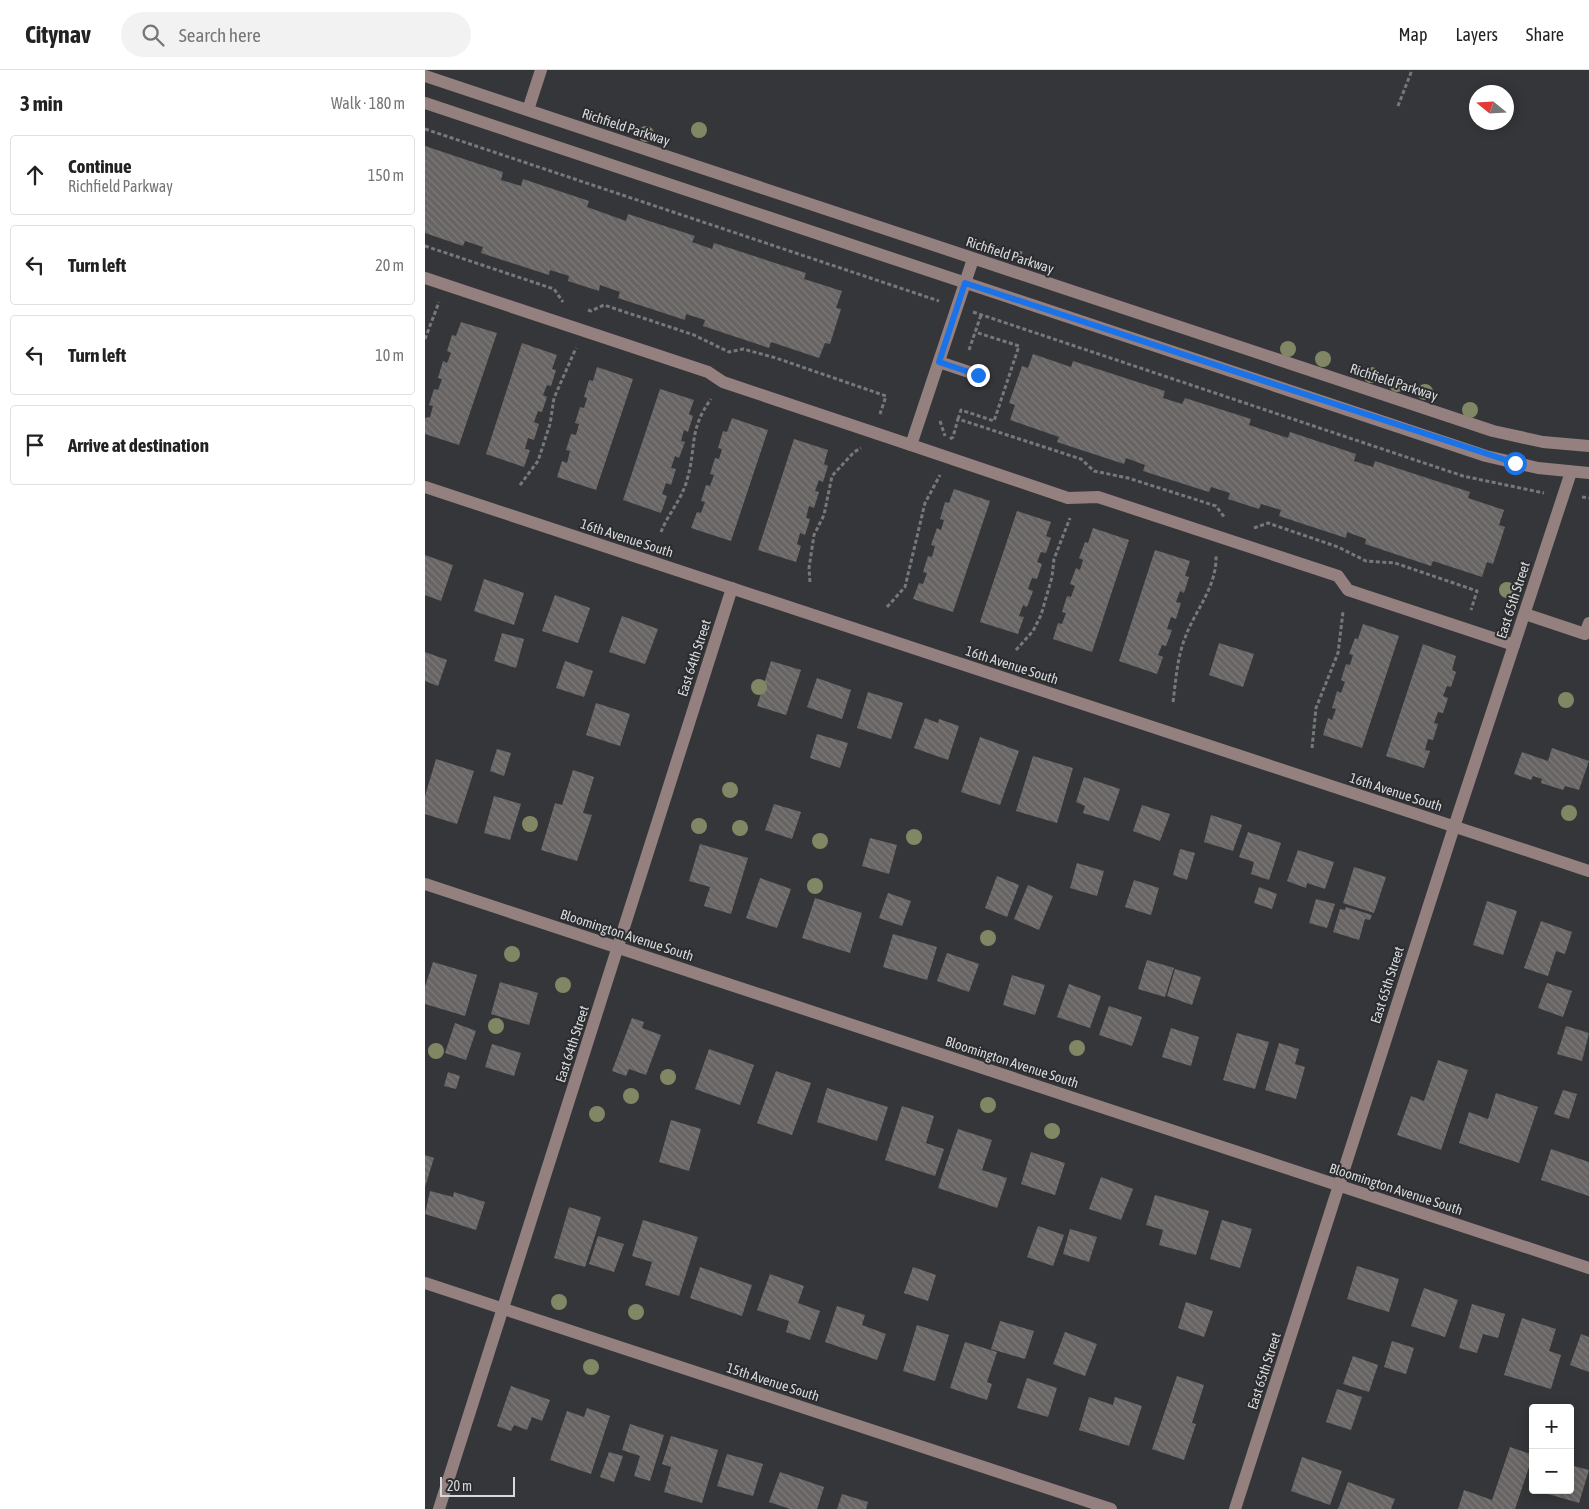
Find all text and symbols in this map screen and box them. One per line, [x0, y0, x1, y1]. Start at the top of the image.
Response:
search box [121, 12, 471, 57]
text: Citynav [25, 21, 91, 48]
icon: search [139, 21, 167, 49]
text: Search here [179, 24, 261, 46]
text: Map [1398, 24, 1427, 45]
text: Layers [1455, 24, 1498, 45]
text: Share [1526, 24, 1564, 45]
north arrow [1469, 85, 1514, 130]
text: 3 min [20, 91, 63, 115]
text: Walk · 180 m [331, 94, 405, 112]
street label: Richfield Parkway [580, 105, 672, 149]
text: Continue [68, 155, 132, 177]
icon: ahead [21, 161, 49, 189]
text: 150 m [368, 166, 404, 184]
text: Richfield Parkway [68, 177, 173, 195]
street label: Richfield Parkway [964, 233, 1056, 277]
icon: left [21, 251, 49, 279]
text: Turn left [68, 254, 126, 276]
text: 20 m [375, 256, 404, 274]
icon: left [21, 341, 49, 369]
text: Turn left [68, 344, 126, 366]
text: 10 m [375, 346, 404, 364]
street label: Richfield Parkway [1348, 360, 1440, 404]
route end [967, 364, 990, 387]
icon: arrive [21, 431, 49, 459]
text: Arrive at destination [68, 434, 209, 456]
route start [1504, 452, 1527, 475]
street label: 16th Avenue South [579, 515, 675, 561]
street label: East 65th Street [1493, 559, 1533, 641]
street label: East 64th Street [674, 617, 714, 699]
street label: 16th Avenue South [964, 642, 1060, 688]
street label: 16th Avenue South [1348, 769, 1444, 815]
street label: Bloomington Avenue South [558, 906, 696, 964]
street label: East 65th Street [1367, 944, 1407, 1026]
street label: East 64th Street [552, 1003, 592, 1085]
street label: Bloomington Avenue South [943, 1033, 1081, 1091]
street label: Bloomington Avenue South [1327, 1160, 1465, 1218]
street label: East 65th Street [1244, 1330, 1284, 1412]
street label: 15th Avenue South [725, 1359, 821, 1405]
map controls [1529, 1404, 1574, 1494]
button: + [1529, 1404, 1574, 1449]
button: − [1529, 1449, 1574, 1494]
scale bar [440, 1474, 515, 1497]
text: 20 m [447, 1478, 472, 1494]

